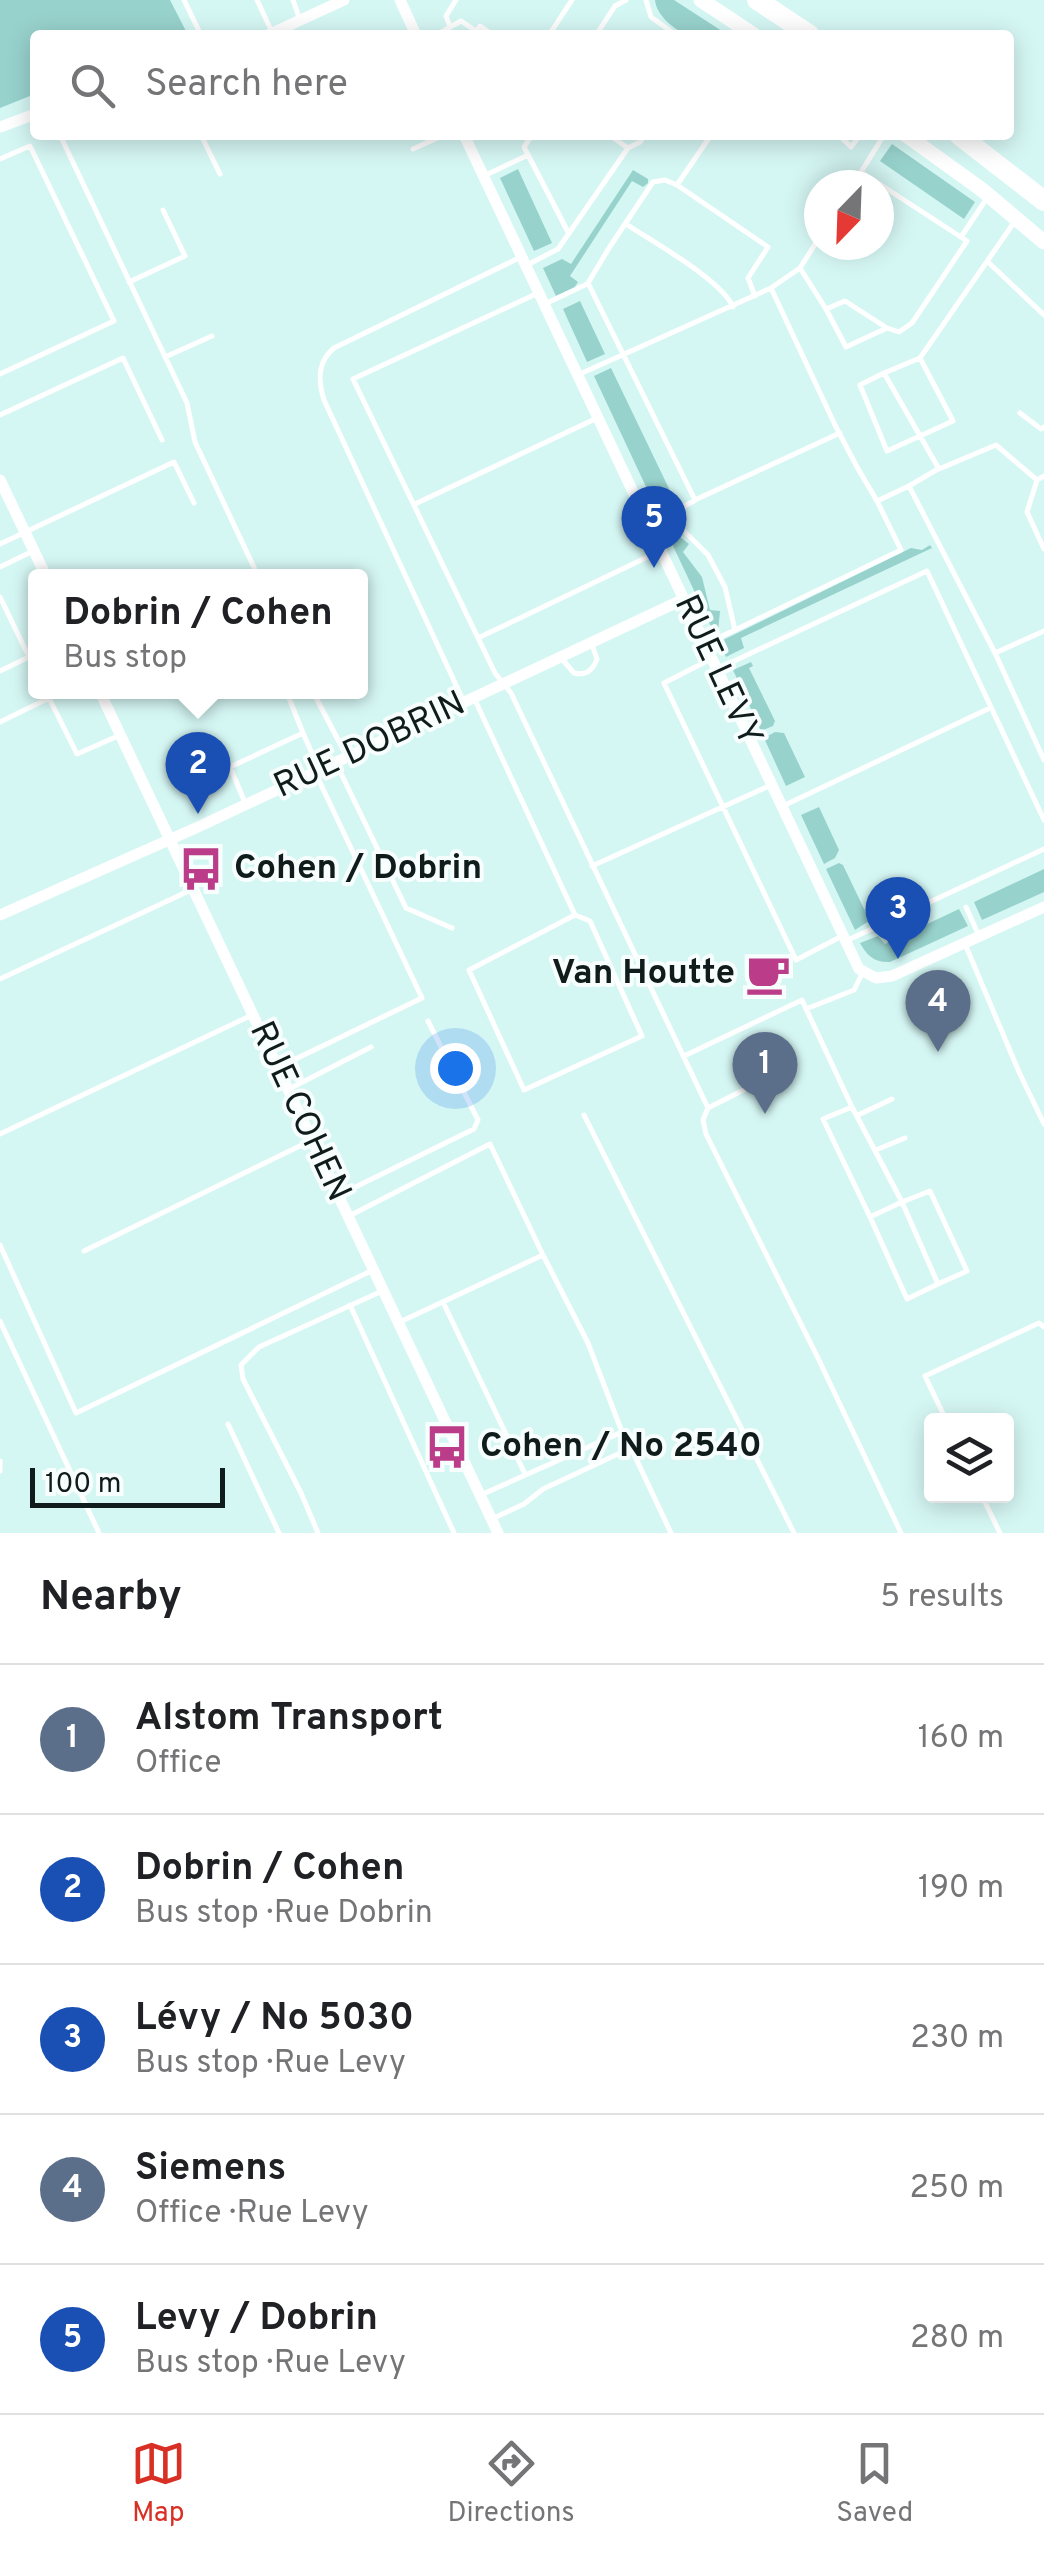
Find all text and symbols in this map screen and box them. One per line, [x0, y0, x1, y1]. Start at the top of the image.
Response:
search box [30, 30, 1014, 140]
icon: search [65, 58, 120, 113]
text: Search here [145, 61, 348, 110]
north arrow [804, 170, 894, 260]
pin: 5 [622, 486, 686, 568]
popup [28, 569, 368, 699]
street label: RUE LEVY [663, 589, 771, 753]
text: Dobrin / Cohen [63, 590, 333, 639]
text: Bus stop [63, 639, 187, 679]
street label: RUE DOBRIN [267, 683, 473, 809]
pin: 2 [166, 732, 230, 814]
bus stop icon: Cohen / Dobrin [177, 845, 225, 893]
place label: Cohen / Dobrin [234, 847, 482, 891]
pin: 3 [866, 876, 930, 959]
cafe icon: Van Houtte [744, 950, 792, 998]
place label: Van Houtte [552, 952, 735, 996]
pin: 4 [906, 970, 970, 1052]
street label: RUE COHEN [238, 1015, 360, 1209]
pin: 1 [732, 1032, 798, 1114]
your location [430, 1043, 481, 1094]
map controls [924, 1413, 1014, 1503]
button: layers [924, 1413, 1014, 1503]
bus stop icon: Cohen / No 2540 [423, 1423, 471, 1471]
place label: Cohen / No 2540 [480, 1425, 762, 1469]
scale bar [30, 1463, 225, 1508]
text: 100 m [45, 1467, 121, 1503]
text: Nearby [40, 1572, 182, 1625]
text: 5 results [880, 1578, 1004, 1618]
text: Alstom Transport [135, 1695, 443, 1744]
text: 1 [66, 1719, 79, 1759]
text: 160 m [918, 1719, 1004, 1759]
text: Office [135, 1744, 222, 1784]
text: Dobrin / Cohen [135, 1845, 404, 1894]
text: 2 [63, 1869, 82, 1909]
text: 190 m [918, 1869, 1004, 1909]
text: Bus stop · Rue Dobrin [135, 1894, 433, 1934]
text: Lévy / No 5030 [135, 1995, 414, 2044]
text: 3 [63, 2019, 82, 2059]
text: 230 m [910, 2019, 1004, 2059]
text: Bus stop · Rue Levy [135, 2044, 406, 2084]
text: Siemens [135, 2145, 286, 2194]
text: 4 [62, 2169, 83, 2209]
text: 250 m [909, 2169, 1004, 2209]
text: Office · Rue Levy [135, 2194, 369, 2234]
text: Levy / Dobrin [135, 2295, 378, 2344]
text: 5 [63, 2319, 82, 2359]
text: 280 m [910, 2319, 1004, 2359]
text: Bus stop · Rue Levy [135, 2344, 406, 2384]
tab: Map [131, 2436, 186, 2532]
tab: Directions [447, 2436, 575, 2532]
tab: Saved [836, 2436, 913, 2532]

